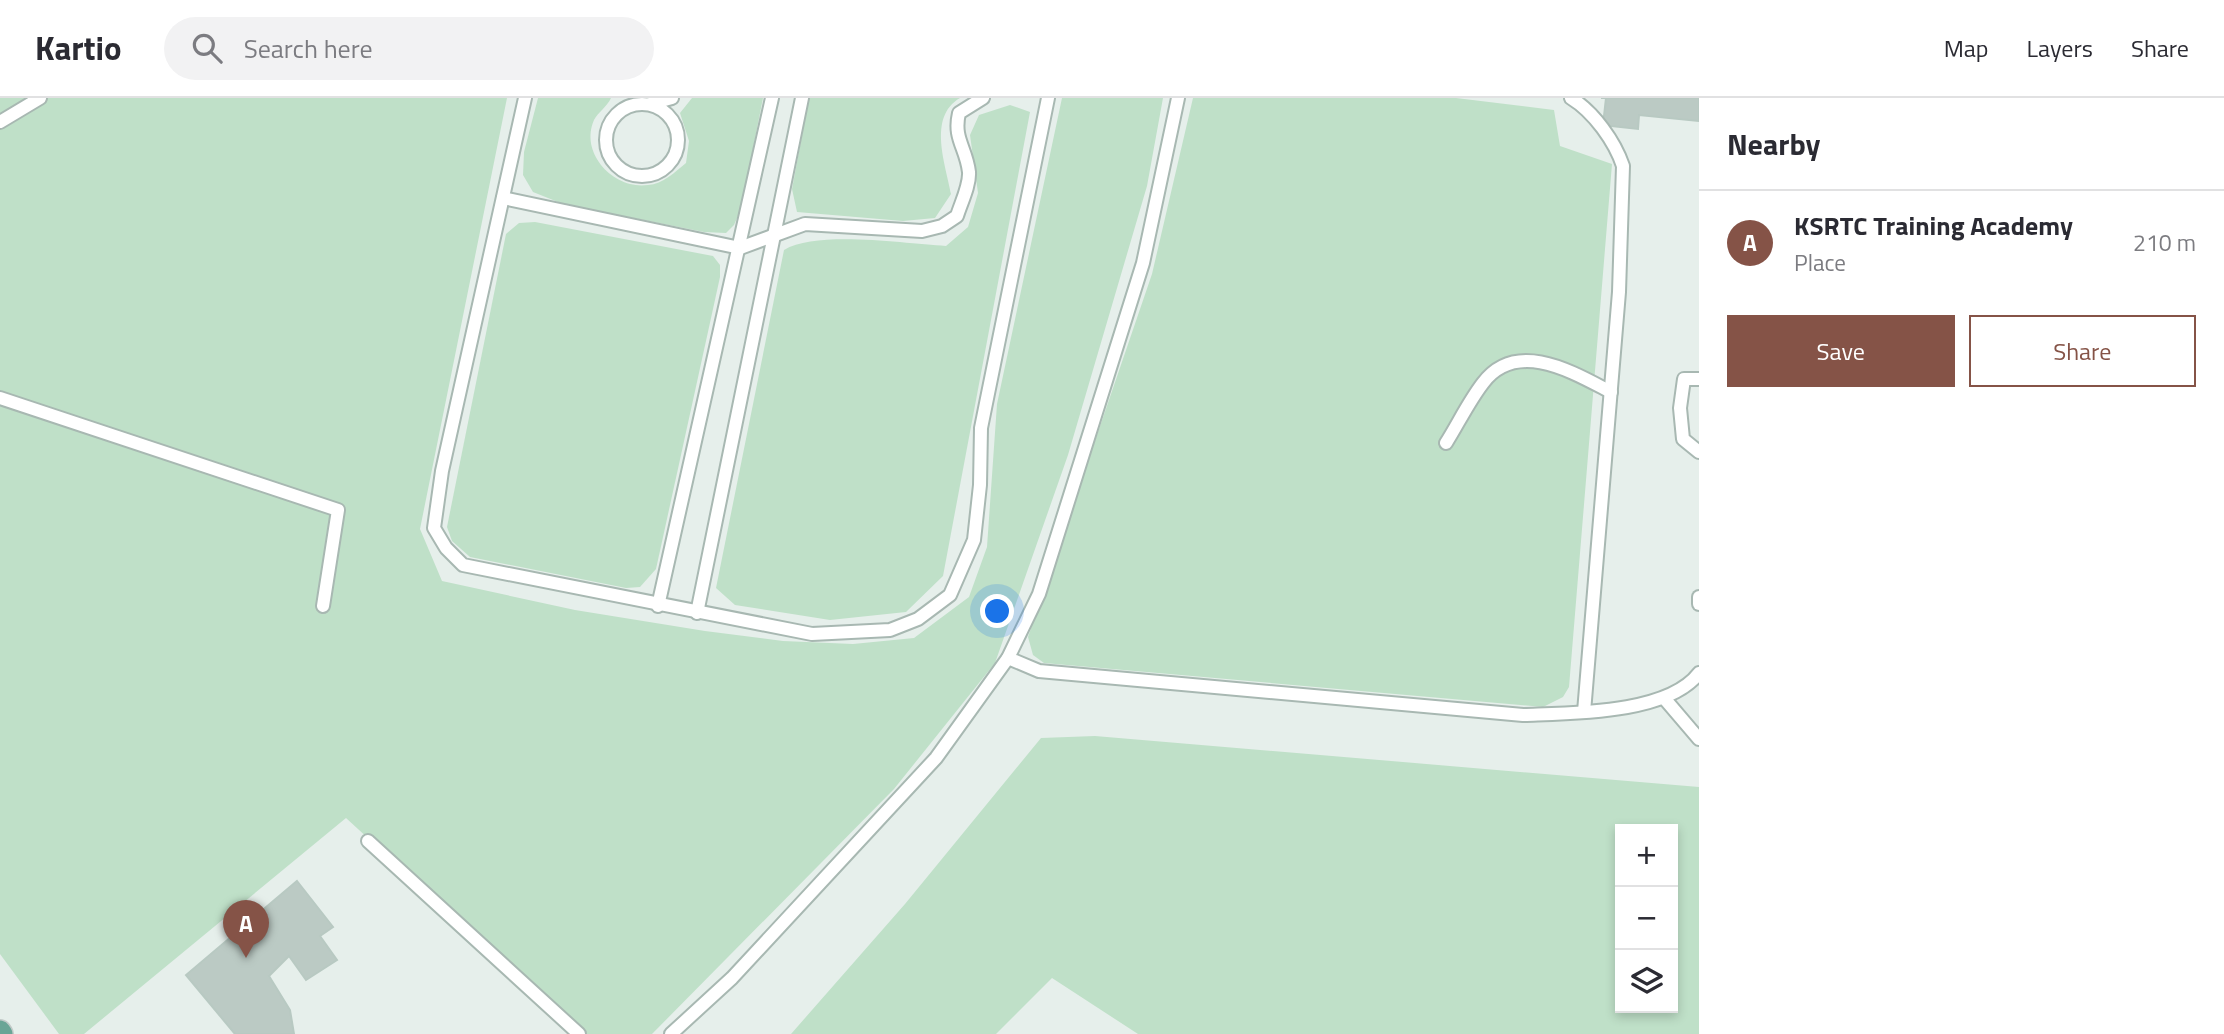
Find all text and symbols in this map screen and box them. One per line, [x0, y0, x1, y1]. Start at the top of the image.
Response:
search box [164, 17, 654, 80]
text: Kartio [35, 23, 122, 73]
icon: search [188, 29, 226, 67]
text: Search here [244, 29, 373, 68]
text: Map [1944, 30, 1989, 66]
text: Layers [2027, 30, 2093, 66]
text: Share [2131, 30, 2189, 66]
text: Nearby [1727, 121, 1820, 167]
text: KSRTC Training Academy [1794, 206, 2073, 245]
text: A [1743, 225, 1757, 260]
text: 210 m [2133, 225, 2196, 260]
text: Place [1794, 245, 1846, 280]
button: Save [1727, 315, 1955, 387]
button: Share [1969, 315, 2196, 387]
your location [980, 594, 1014, 628]
map controls [1615, 824, 1678, 1013]
button: + [1615, 824, 1678, 887]
button: − [1615, 887, 1678, 950]
pin: A [223, 900, 269, 958]
button: layers [1615, 950, 1678, 1013]

